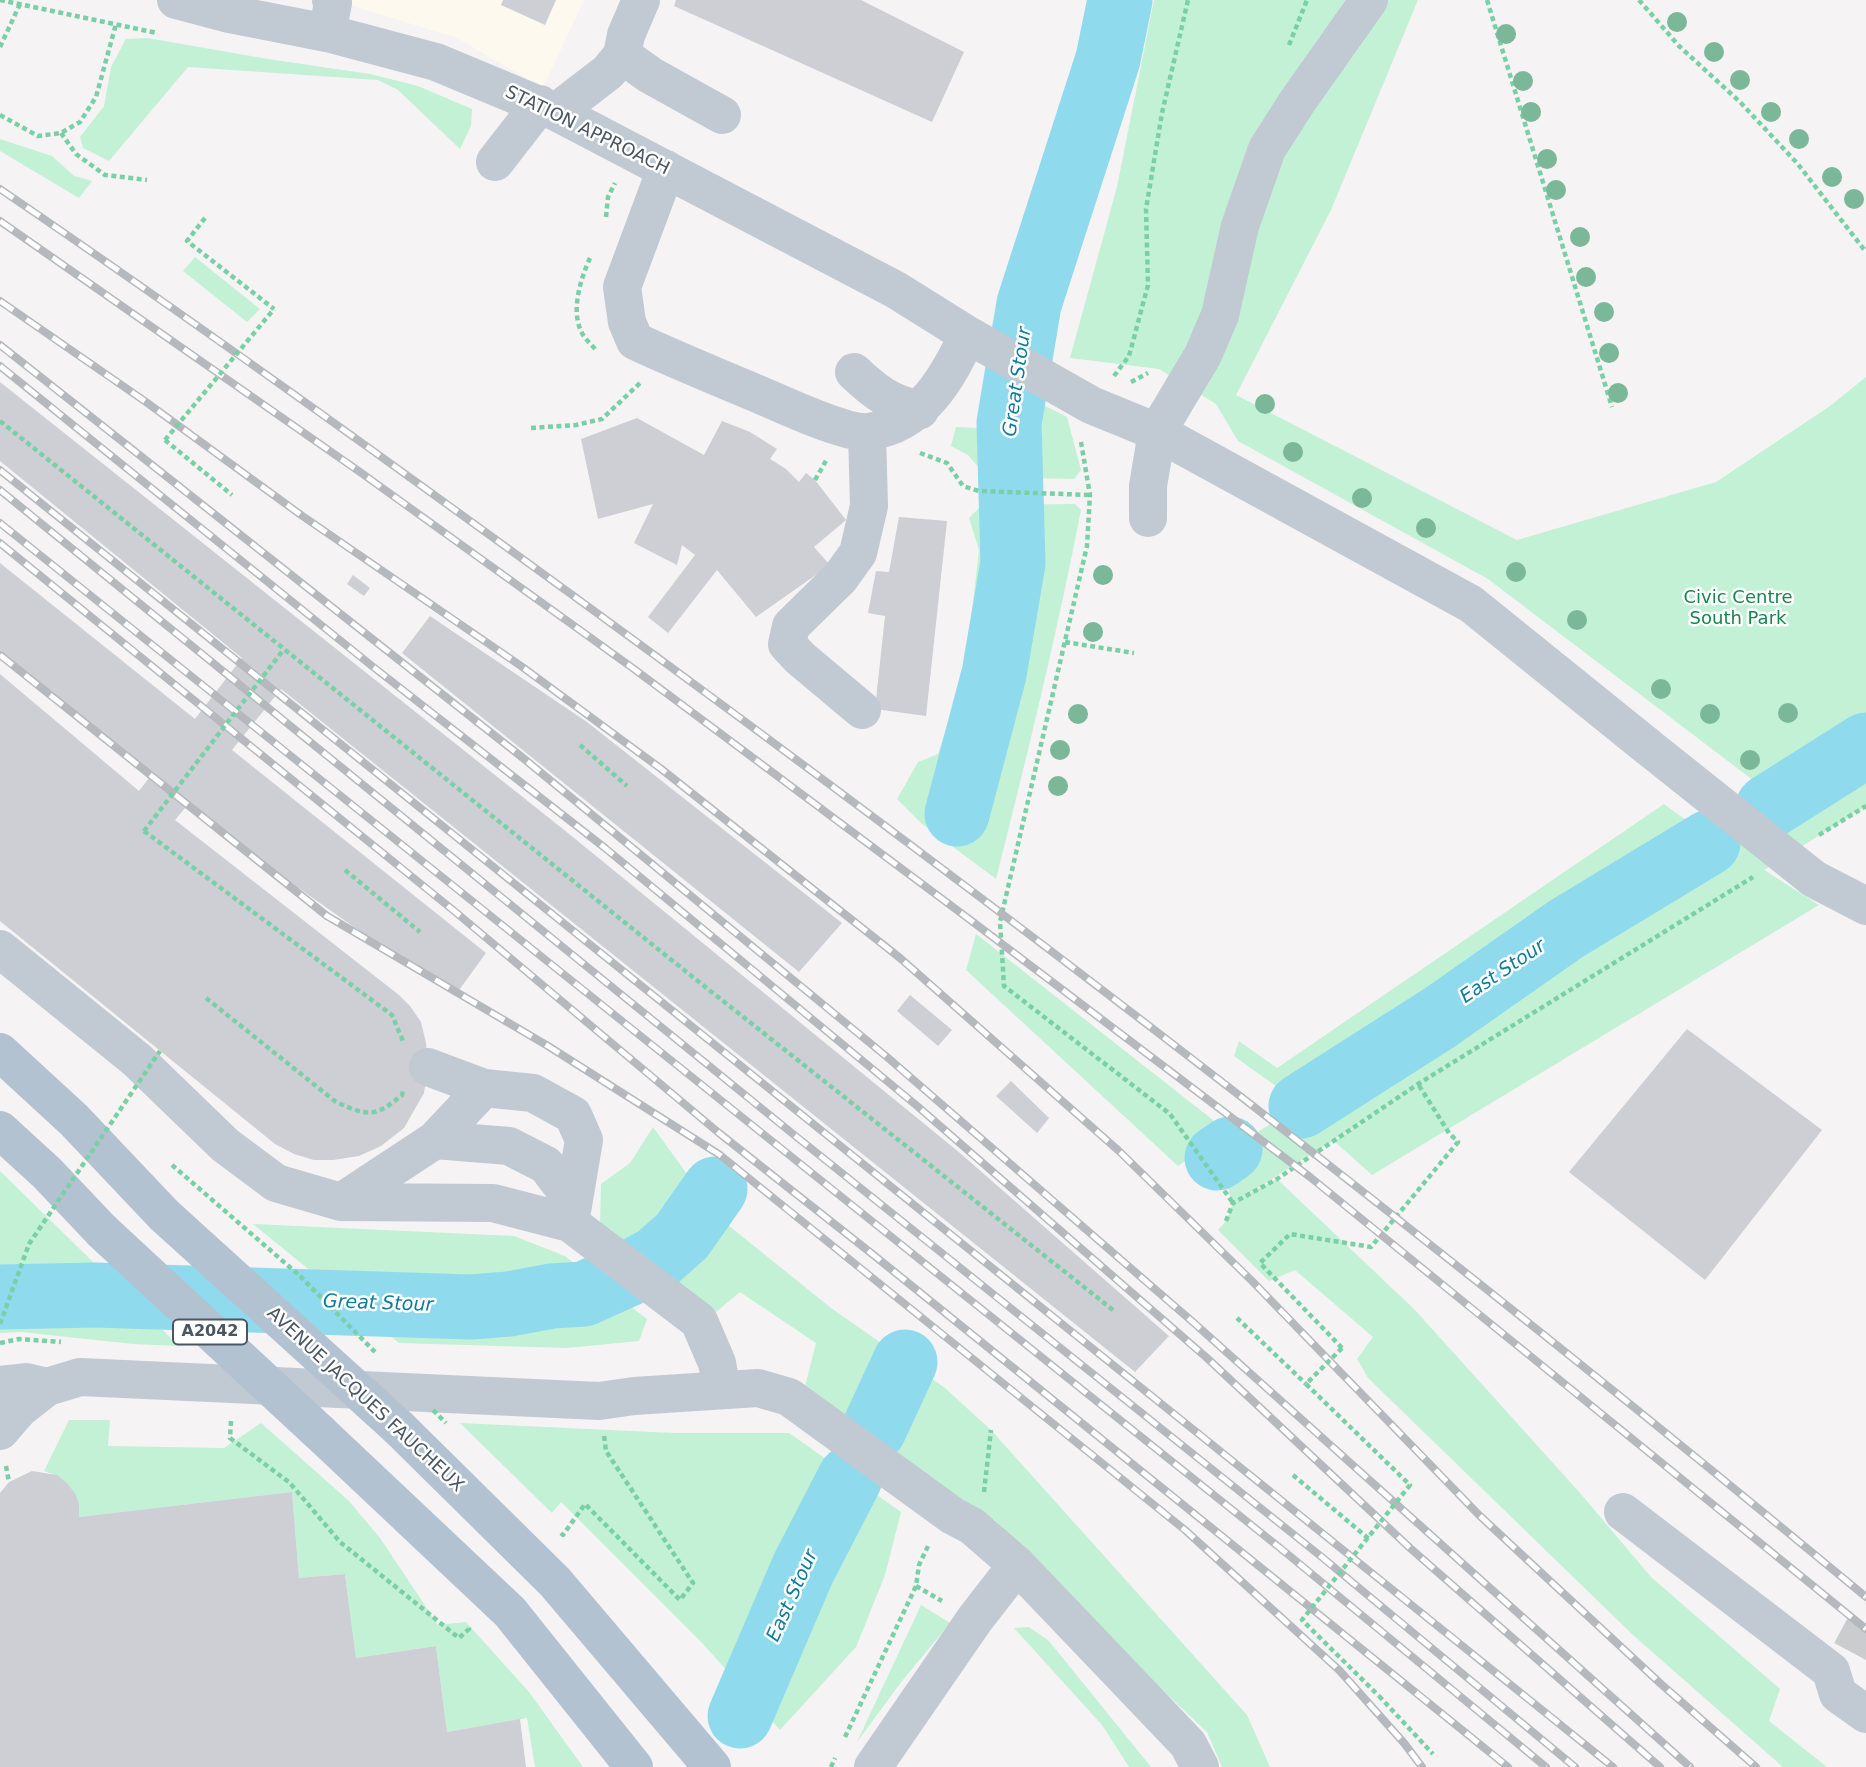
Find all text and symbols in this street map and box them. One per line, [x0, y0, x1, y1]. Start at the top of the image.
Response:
street label: STATION APPROACH [501, 82, 673, 180]
water label: Great Stour [999, 326, 1037, 438]
park label: Civic Centre South Park [1683, 587, 1793, 630]
water label: East Stour [1456, 935, 1550, 1009]
water label: Great Stour [322, 1291, 434, 1317]
street label: AVENUE JACQUES FAUCHEUX [262, 1303, 468, 1497]
road number: A2042 [173, 1320, 247, 1344]
water label: East Stour [763, 1547, 823, 1645]

